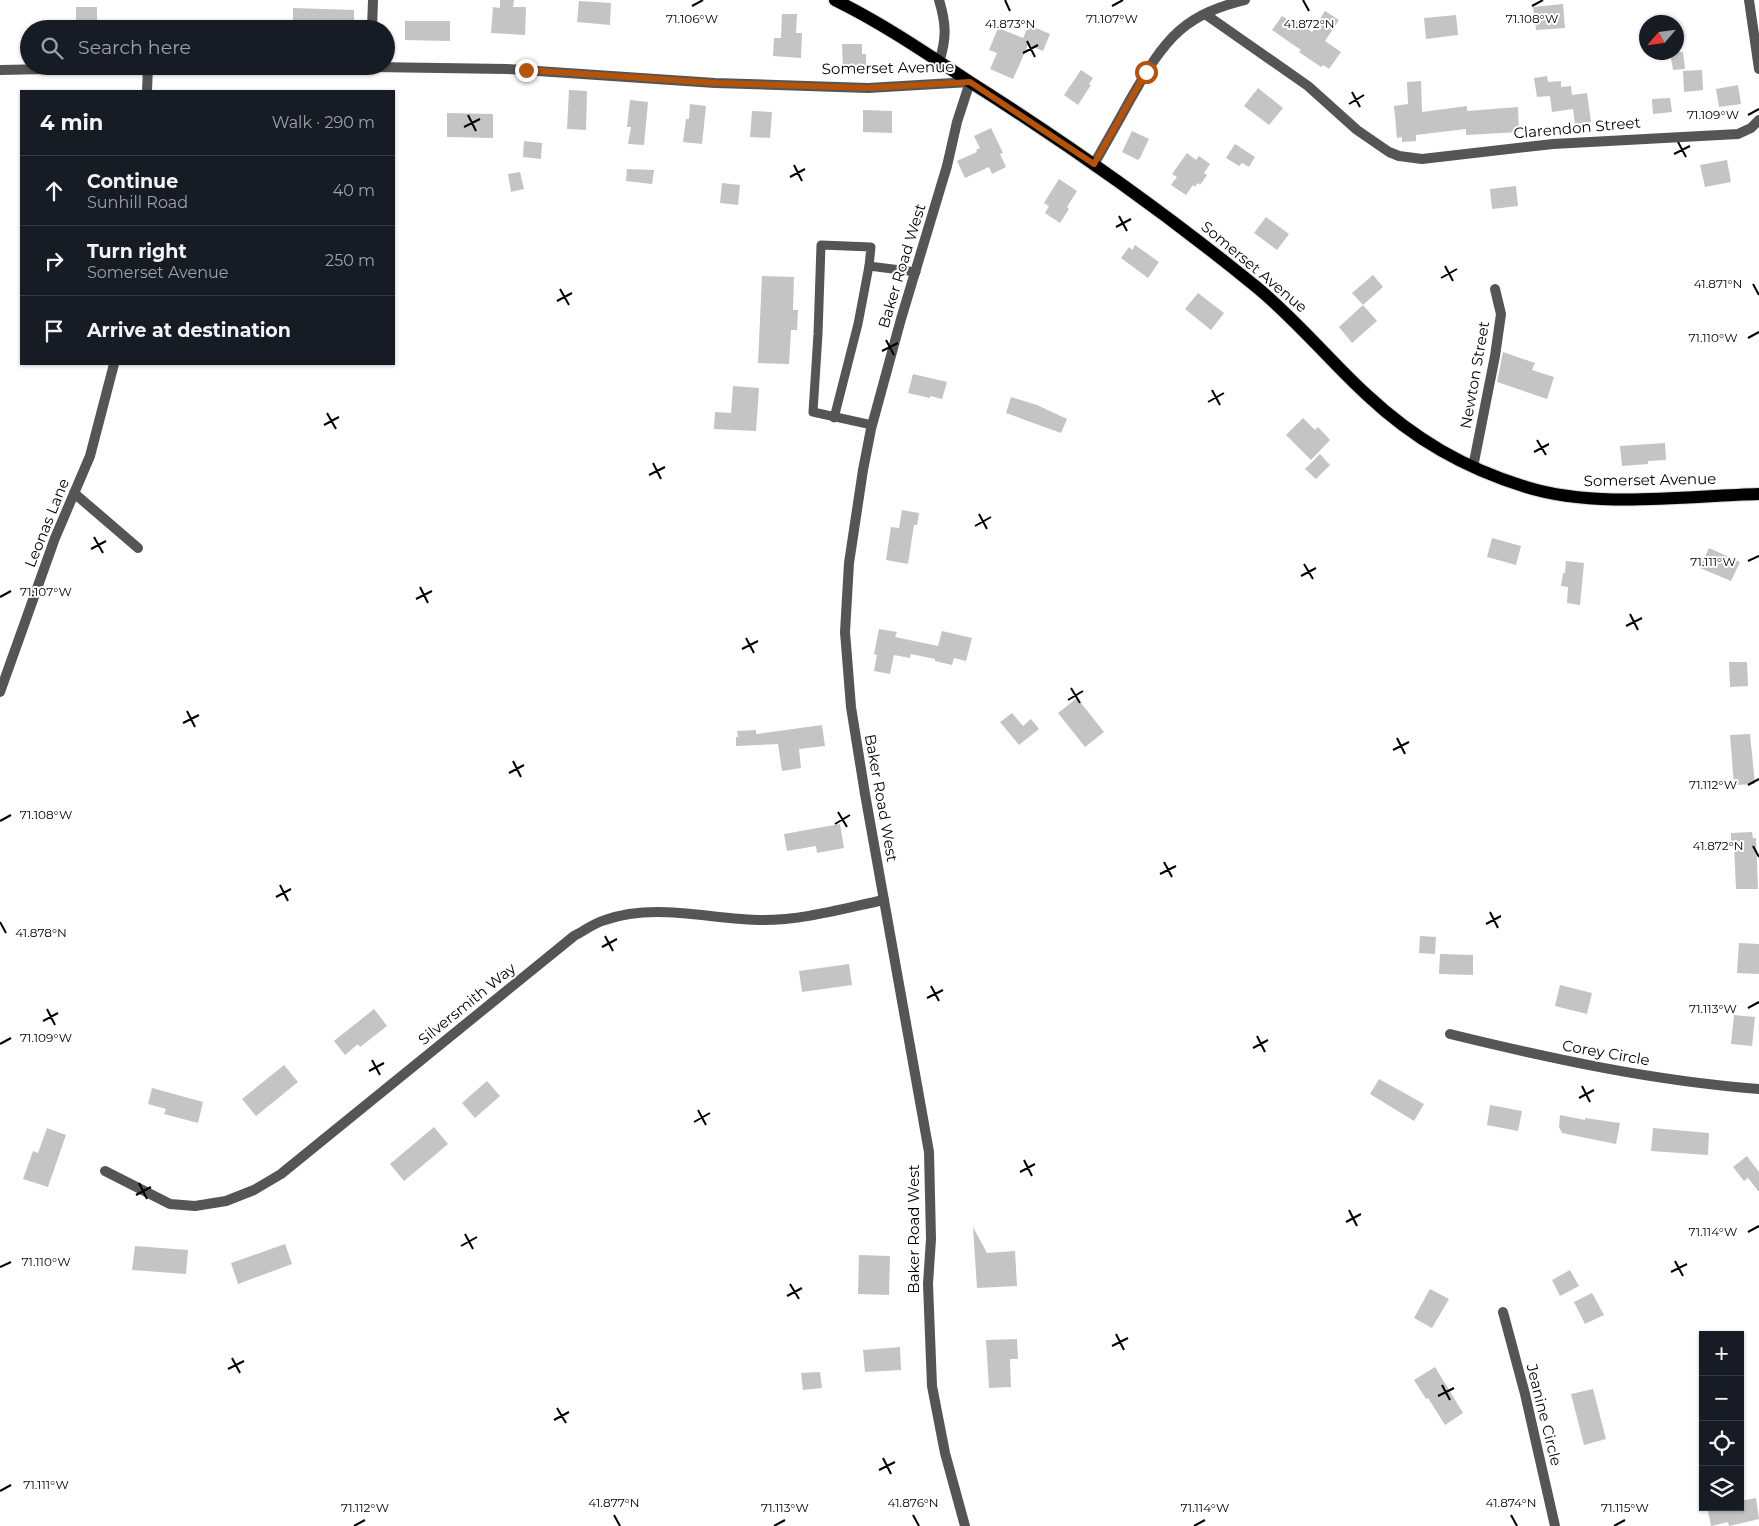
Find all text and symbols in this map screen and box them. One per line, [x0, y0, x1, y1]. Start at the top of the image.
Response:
text: 71.106°W [666, 11, 718, 26]
text: 71.107°W [1086, 11, 1138, 26]
text: 71.108°W [1506, 11, 1558, 26]
north arrow [1639, 15, 1684, 60]
text: 41.873°N [985, 16, 1035, 31]
text: 41.872°N [1284, 16, 1334, 31]
search box [20, 20, 395, 75]
icon: search [38, 34, 66, 62]
text: Search here [78, 36, 191, 59]
street label: Somerset Avenue [822, 57, 954, 78]
route end [515, 59, 538, 82]
route start [1135, 61, 1158, 84]
text: 71.109°W [1687, 107, 1739, 122]
text: 4 min [40, 110, 103, 135]
street label: Clarendon Street [1513, 112, 1641, 143]
text: Walk · 290 m [272, 113, 375, 132]
text: Continue [87, 170, 178, 193]
icon: ahead [40, 177, 68, 205]
text: 40 m [333, 181, 375, 200]
text: Sunhill Road [87, 193, 188, 212]
street label: Baker Road West [874, 201, 930, 330]
street label: Somerset Avenue [1197, 217, 1311, 317]
text: Turn right [87, 240, 187, 263]
icon: right [40, 247, 68, 275]
text: 250 m [325, 251, 375, 270]
text: Somerset Avenue [87, 263, 228, 282]
text: 41.871°N [1694, 276, 1742, 291]
icon: arrive [40, 317, 68, 345]
text: Arrive at destination [87, 319, 291, 342]
street label: Newton Street [1456, 320, 1493, 430]
text: 71.110°W [1688, 330, 1738, 345]
street label: Somerset Avenue [1584, 469, 1716, 490]
street label: Leonas Lane [20, 476, 73, 570]
text: 71.111°W [1690, 554, 1736, 569]
text: 71.107°W [20, 584, 72, 599]
street label: Baker Road West [861, 733, 902, 863]
text: 71.112°W [1689, 777, 1737, 792]
text: 71.108°W [20, 807, 72, 822]
text: 41.872°N [1693, 838, 1743, 853]
text: 41.878°N [15, 925, 67, 940]
street label: Silversmith Way [414, 958, 520, 1049]
text: 71.113°W [1689, 1001, 1737, 1016]
text: 71.109°W [20, 1030, 72, 1045]
street label: Corey Circle [1561, 1035, 1651, 1070]
street label: Baker Road West [904, 1164, 923, 1294]
text: 71.114°W [1689, 1224, 1737, 1239]
text: 71.110°W [21, 1254, 71, 1269]
map controls [1699, 1331, 1744, 1511]
button: + [1699, 1331, 1744, 1376]
street label: Jeanine Circle [1522, 1361, 1566, 1468]
button: − [1699, 1376, 1744, 1421]
button: locate [1699, 1421, 1744, 1466]
button: layers [1699, 1466, 1744, 1511]
text: 71.111°W [23, 1477, 69, 1492]
text: 41.877°N [588, 1495, 640, 1510]
text: 41.876°N [888, 1495, 938, 1510]
text: 41.874°N [1486, 1495, 1536, 1510]
text: 71.112°W [341, 1500, 389, 1515]
text: 71.113°W [761, 1500, 809, 1515]
text: 71.114°W [1181, 1500, 1229, 1515]
text: 71.115°W [1601, 1500, 1649, 1515]

